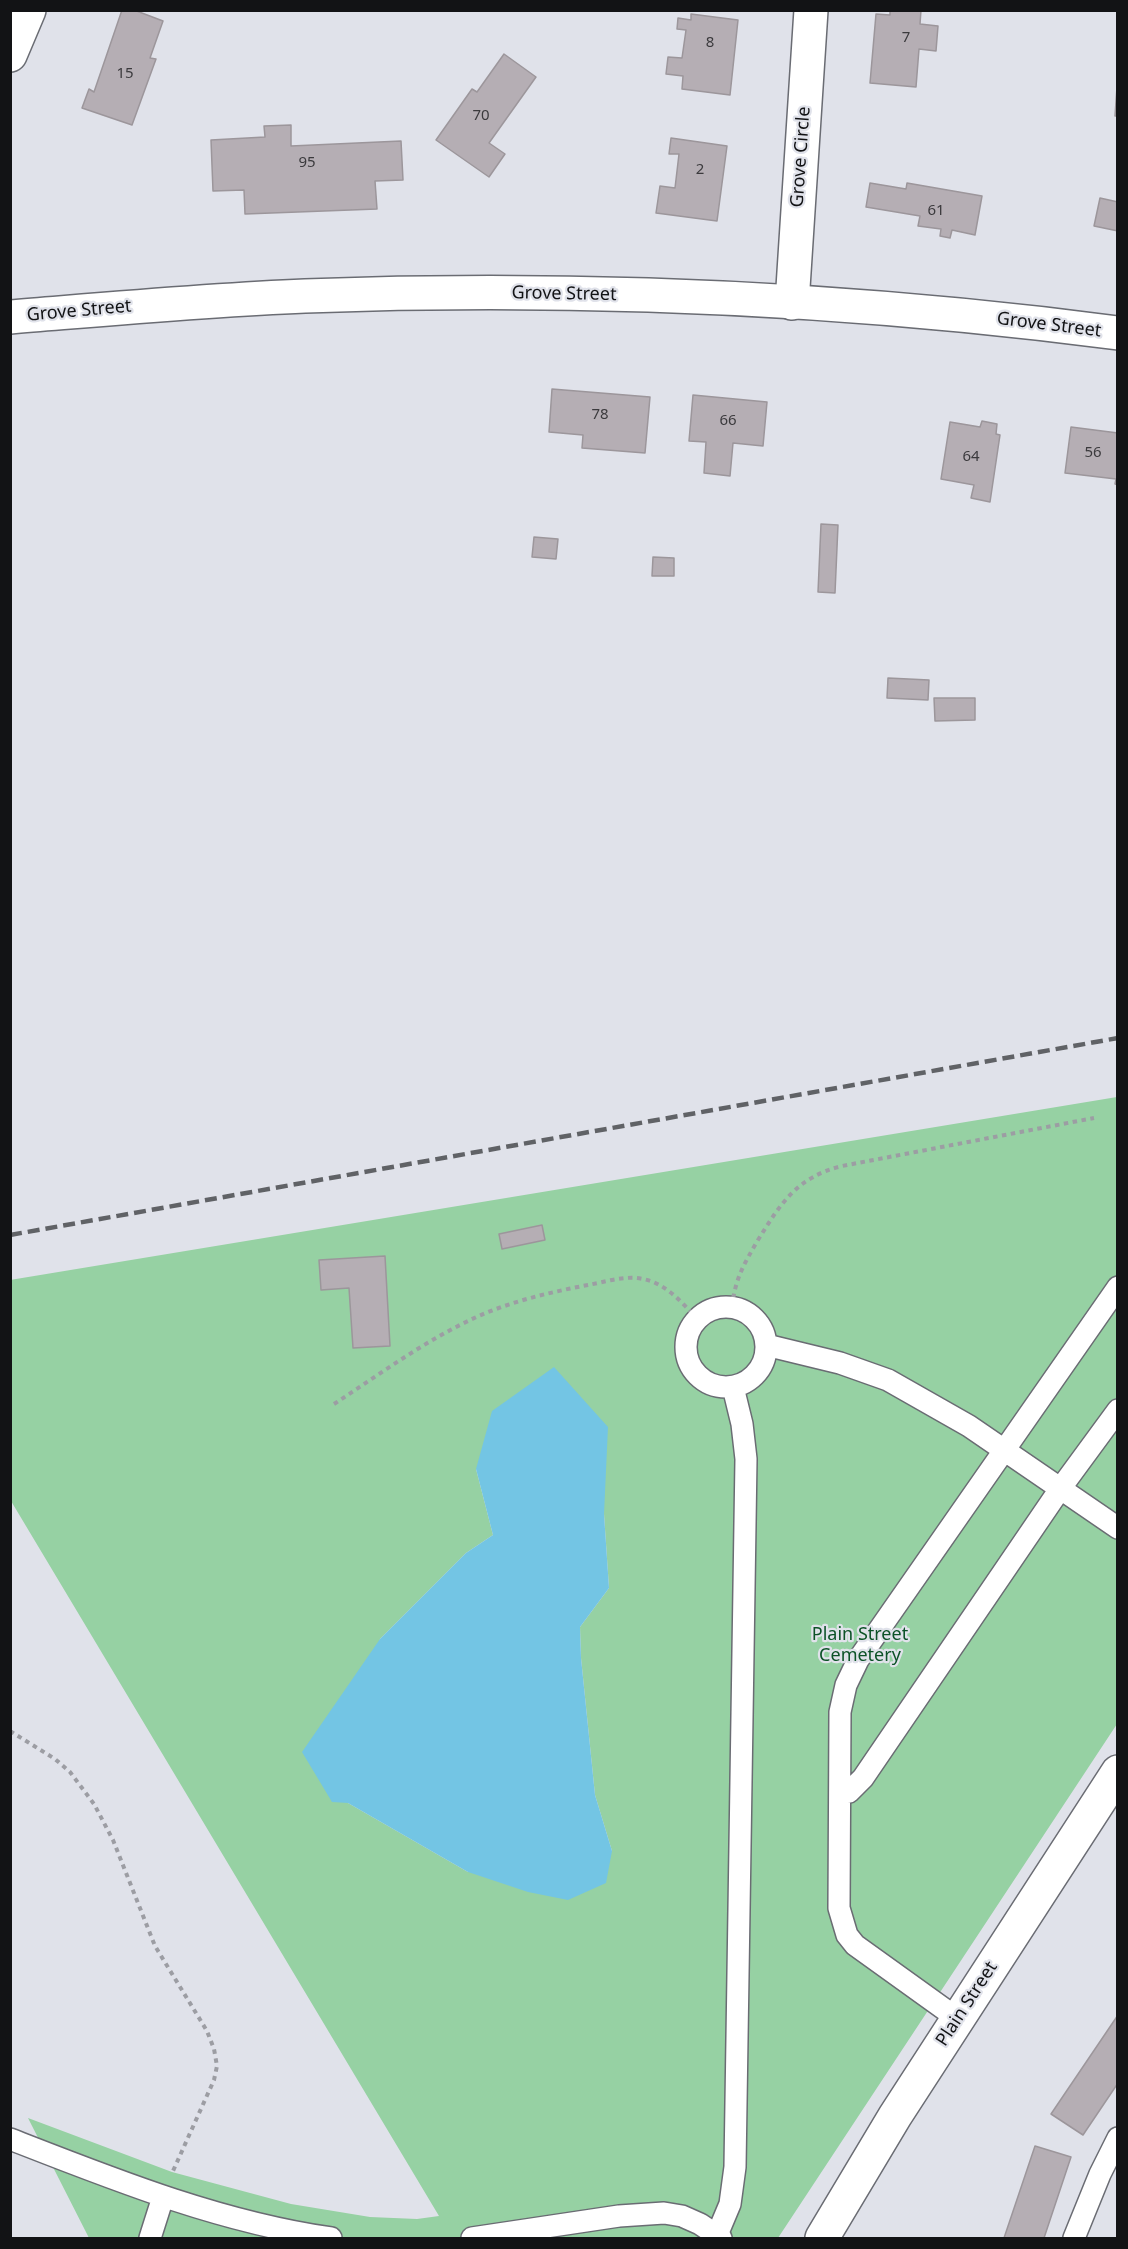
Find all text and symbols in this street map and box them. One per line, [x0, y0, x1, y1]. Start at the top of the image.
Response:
house number: 7 [902, 29, 910, 47]
house number: 8 [706, 34, 714, 52]
house number: 15 [116, 65, 134, 83]
street label: Grove Circle [787, 106, 815, 208]
house number: 70 [472, 107, 490, 125]
house number: 95 [298, 154, 316, 172]
house number: 2 [696, 161, 704, 179]
house number: 61 [927, 202, 945, 220]
street label: Grove Street [511, 282, 617, 306]
street label: Grove Street [26, 296, 132, 326]
street label: Grove Street [996, 308, 1102, 342]
house number: 78 [591, 406, 609, 424]
house number: 66 [719, 412, 737, 430]
house number: 56 [1084, 444, 1102, 462]
house number: 64 [962, 448, 980, 466]
park label: Plain Street Cemetery [812, 1624, 908, 1666]
street label: Plain Street [932, 1958, 1002, 2050]

